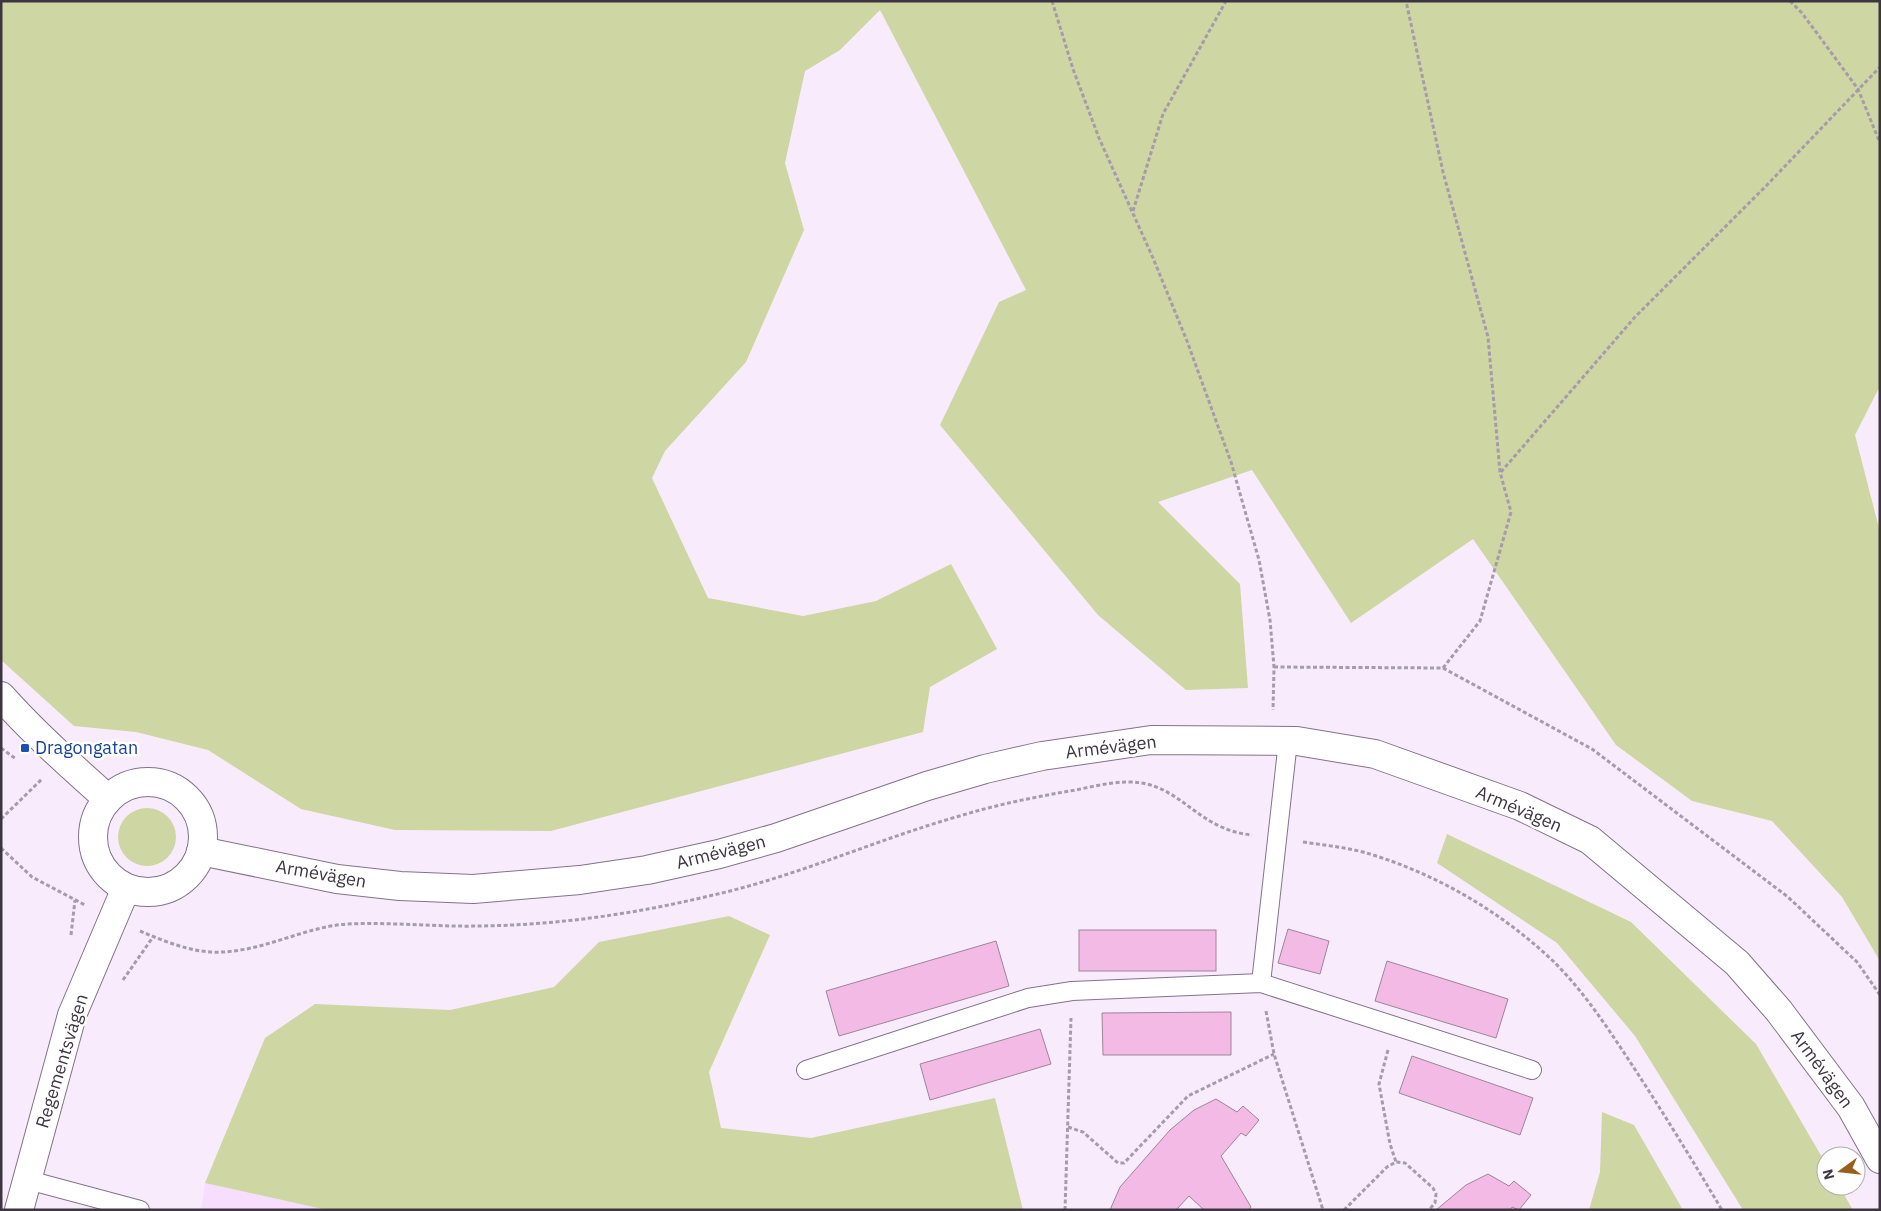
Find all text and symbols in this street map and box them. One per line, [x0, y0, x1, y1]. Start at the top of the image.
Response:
street label: Armévägen [1064, 730, 1158, 763]
place label: Dragongatan [35, 736, 138, 759]
marker: Dragongatan [19, 742, 31, 754]
street label: Armévägen [1473, 780, 1566, 837]
street label: Armévägen [674, 829, 768, 874]
street label: Armévägen [274, 854, 368, 893]
street label: Regementsvägen [30, 991, 93, 1131]
street label: Armévägen [1786, 1025, 1859, 1112]
north arrow [1816, 1146, 1866, 1196]
text: N [1818, 1167, 1838, 1182]

